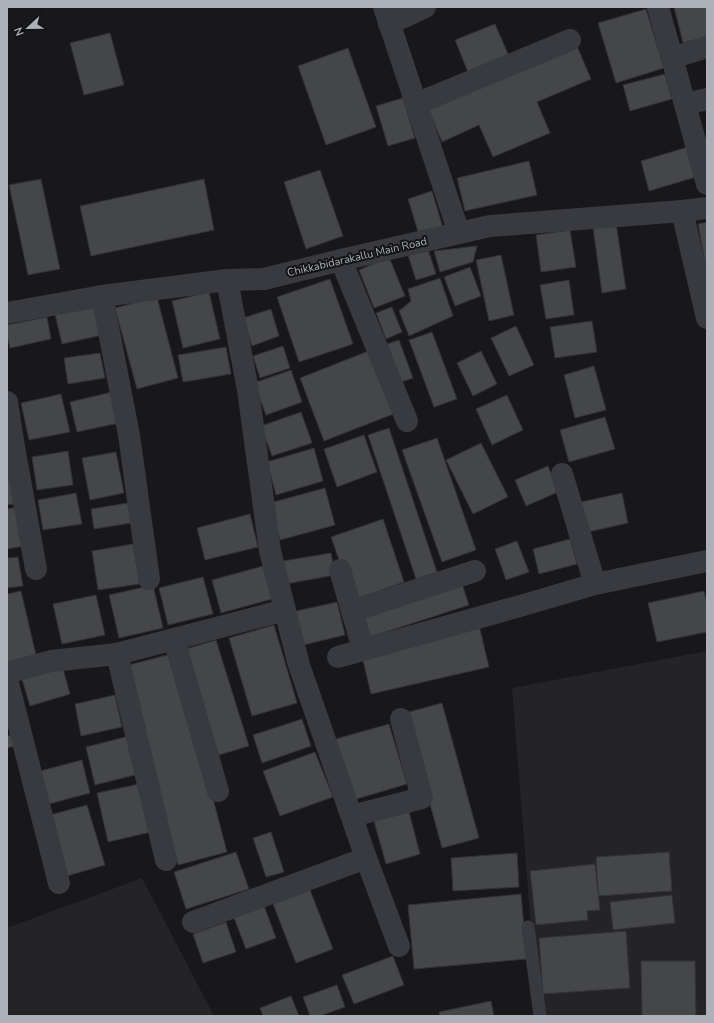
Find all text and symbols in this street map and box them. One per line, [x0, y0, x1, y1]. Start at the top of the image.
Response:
north arrow [8, 8, 48, 48]
text: N [11, 25, 28, 38]
street label: Chikkabidarakallu Main Road [286, 234, 428, 280]

